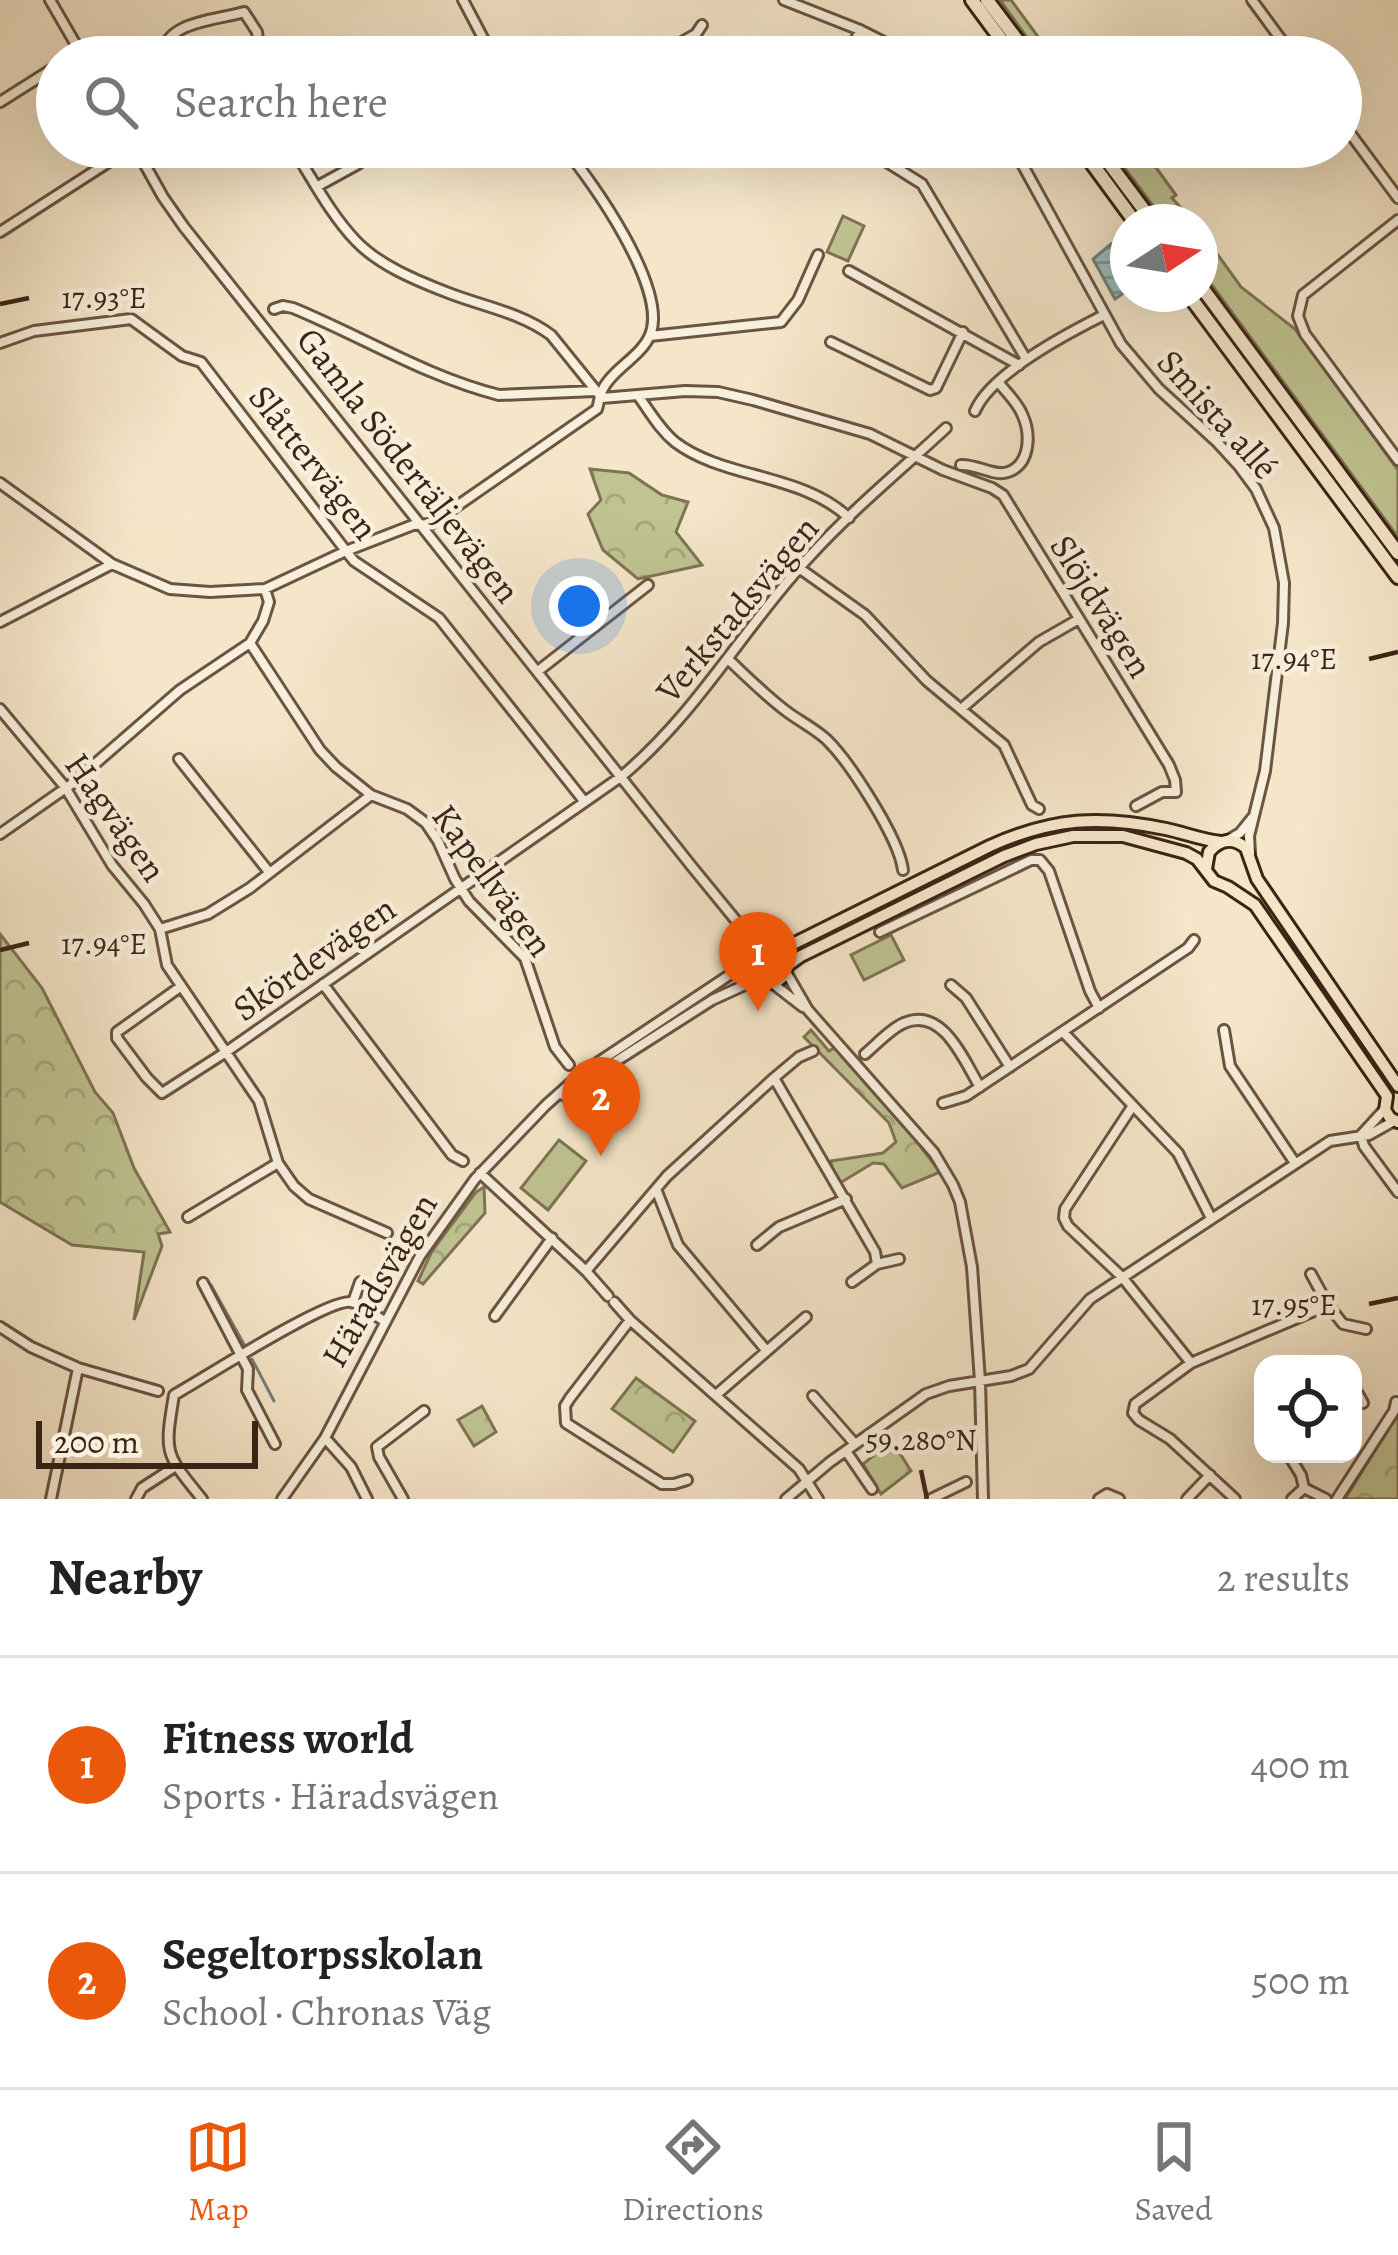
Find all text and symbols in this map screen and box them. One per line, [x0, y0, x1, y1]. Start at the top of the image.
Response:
search box [36, 36, 1362, 168]
icon: search [78, 69, 144, 135]
text: Search here [174, 71, 388, 133]
north arrow [1110, 204, 1218, 312]
text: 17.93°E [62, 278, 146, 318]
street label: Gamla Södertäljevägen [286, 317, 532, 613]
street label: Smista allé [1146, 338, 1290, 490]
street label: Slåttervägen [238, 374, 390, 550]
street label: Verkstadsvägen [644, 505, 830, 714]
street label: Slöjdvägen [1039, 525, 1165, 687]
your location [549, 576, 609, 636]
text: 17.94°E [1251, 639, 1337, 679]
street label: Hagvägen [54, 743, 178, 891]
street label: Kapellvägen [421, 794, 565, 966]
street label: Skördevägen [223, 884, 405, 1032]
pin: 1 [719, 912, 797, 1011]
text: 17.94°E [61, 924, 147, 964]
pin: 2 [562, 1057, 640, 1156]
street label: Häradsvägen [309, 1184, 449, 1376]
text: 17.95°E [1251, 1285, 1337, 1325]
map controls [1254, 1355, 1362, 1463]
button: locate [1254, 1355, 1362, 1463]
scale bar [36, 1415, 258, 1468]
text: 200 m [54, 1419, 139, 1464]
text: 59.280°N [865, 1420, 977, 1460]
text: Nearby [48, 1542, 202, 1612]
text: 2 results [1217, 1551, 1350, 1604]
text: Fitness world [162, 1707, 414, 1769]
text: 1 [80, 1738, 94, 1791]
text: 400 m [1251, 1738, 1350, 1791]
text: Sports · Häradsvägen [162, 1769, 499, 1822]
text: Segeltorpsskolan [162, 1923, 483, 1985]
text: 2 [78, 1954, 96, 2007]
text: 500 m [1251, 1954, 1350, 2007]
text: School · Chronas Väg [162, 1985, 491, 2038]
tab: Map [185, 2114, 251, 2231]
tab: Directions [622, 2114, 764, 2231]
tab: Saved [1134, 2114, 1213, 2231]

